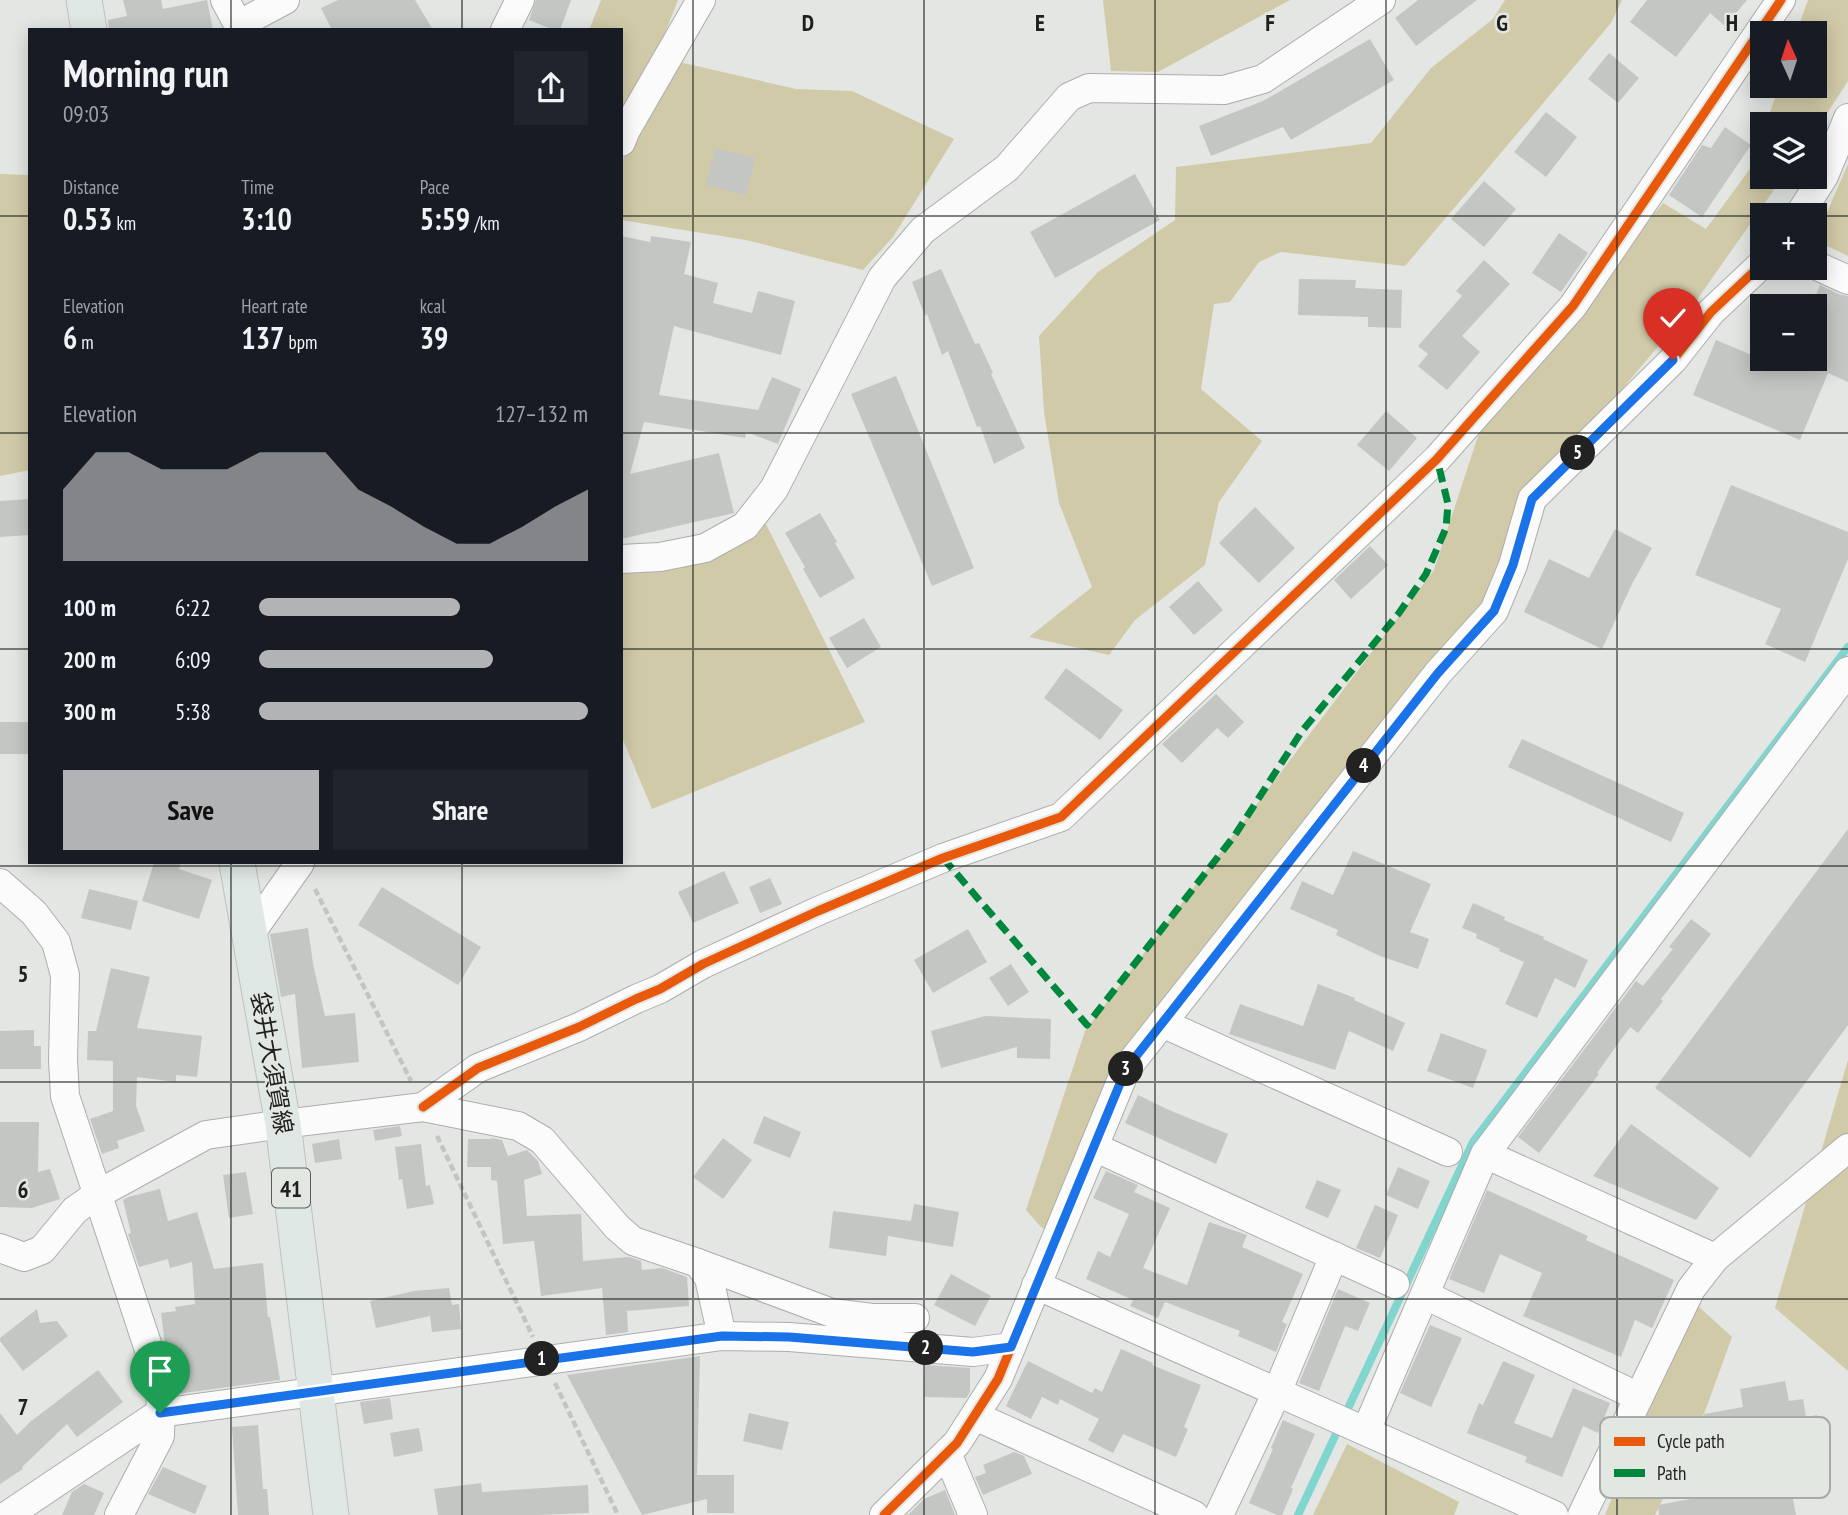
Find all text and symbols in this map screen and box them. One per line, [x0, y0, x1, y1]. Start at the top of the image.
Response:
text: D [802, 8, 814, 37]
text: E [1035, 8, 1045, 37]
text: F [1265, 8, 1275, 37]
text: G [1496, 8, 1508, 37]
text: H [1726, 8, 1738, 37]
north arrow [1750, 21, 1827, 98]
map controls [1750, 21, 1827, 371]
text: Morning run [63, 48, 229, 97]
button: share [514, 51, 588, 125]
text: 09:03 [63, 99, 109, 128]
button: layers [1750, 112, 1827, 189]
text: Distance [63, 175, 119, 199]
text: Time [241, 175, 274, 199]
text: Pace [420, 175, 450, 199]
text: 0.53 [63, 199, 112, 238]
text: 3:10 [241, 199, 292, 238]
text: 5:59 [420, 199, 470, 238]
button: + [1750, 203, 1827, 280]
text: km [112, 211, 136, 235]
text: /km [470, 211, 500, 235]
pin [1643, 288, 1703, 360]
text: Elevation [63, 294, 124, 318]
text: Heart rate [241, 294, 308, 318]
text: kcal [420, 294, 446, 318]
button: − [1750, 294, 1827, 371]
icon: check [1654, 299, 1692, 337]
text: 6 [63, 318, 77, 357]
text: 137 [241, 318, 284, 357]
text: 39 [420, 318, 448, 357]
text: m [77, 330, 94, 354]
text: bpm [284, 330, 317, 354]
text: Elevation [63, 399, 137, 428]
text: 127–132 m [495, 399, 588, 428]
pin: 5 [1560, 435, 1596, 470]
text: 5 [1573, 440, 1582, 464]
text: 100 m [63, 593, 116, 622]
text: 6:22 [175, 593, 211, 622]
text: 200 m [63, 645, 116, 674]
text: 6:09 [175, 645, 211, 674]
text: 300 m [63, 697, 116, 726]
text: 5:38 [175, 697, 211, 726]
pin: 4 [1346, 748, 1382, 784]
text: 4 [1359, 753, 1368, 777]
button: Save [63, 770, 319, 850]
button: Share [333, 770, 588, 850]
text: 5 [18, 959, 29, 988]
street label: 袋井大須賀線 [244, 989, 300, 1137]
pin: 3 [1108, 1052, 1144, 1086]
text: 3 [1121, 1056, 1130, 1080]
road number: 41 [272, 1168, 310, 1208]
text: 6 [18, 1175, 29, 1204]
pin: 2 [908, 1330, 944, 1366]
text: 2 [921, 1335, 930, 1359]
pin [130, 1341, 190, 1413]
pin: 1 [524, 1342, 560, 1376]
text: 1 [537, 1346, 546, 1370]
icon: arrive [141, 1352, 179, 1390]
text: 7 [18, 1392, 29, 1421]
legend [1600, 1417, 1830, 1498]
text: Cycle path [1657, 1429, 1725, 1453]
text: Path [1657, 1461, 1686, 1485]

